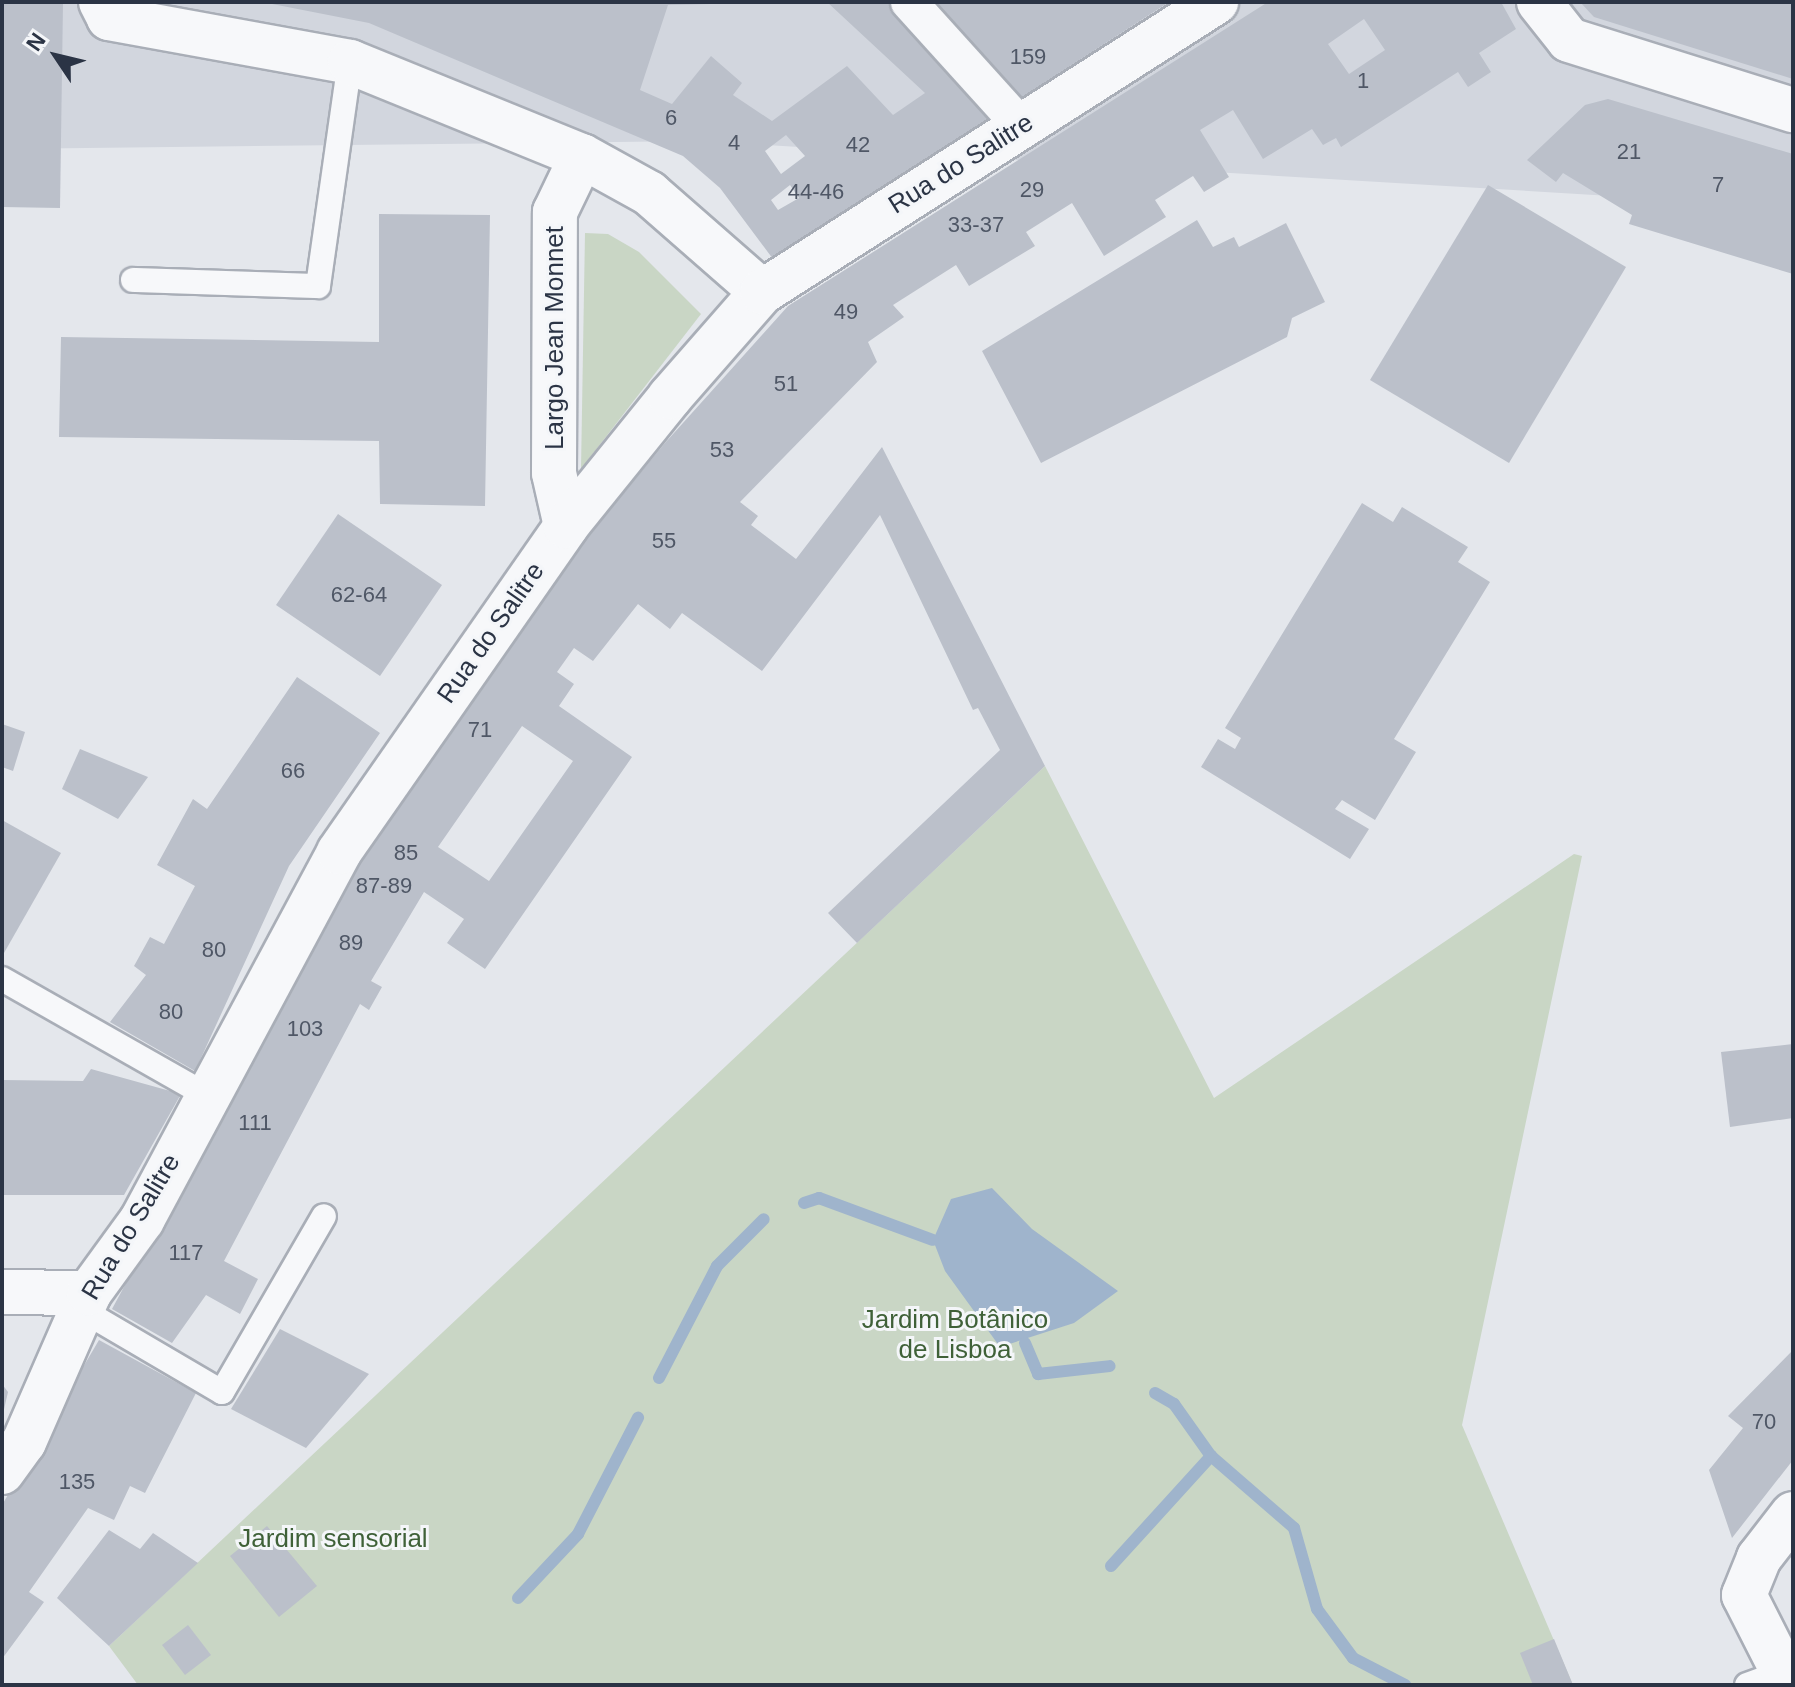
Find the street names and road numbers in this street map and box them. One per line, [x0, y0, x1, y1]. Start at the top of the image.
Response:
street label: Rua do Salitre [883, 107, 1039, 221]
street label: Largo Jean Monnet [539, 226, 571, 450]
street label: Rua do Salitre [431, 557, 551, 709]
street label: Rua do Salitre [75, 1148, 187, 1306]

